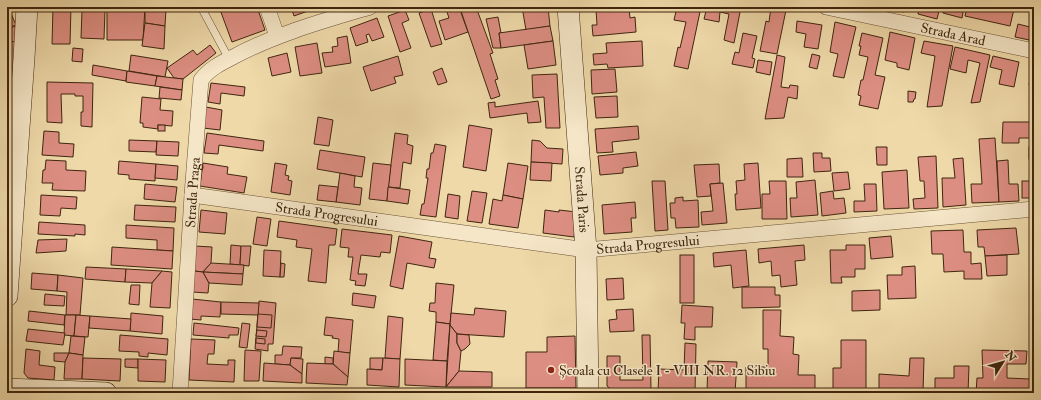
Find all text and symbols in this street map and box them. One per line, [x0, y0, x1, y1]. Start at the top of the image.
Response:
street label: Strada Arad [919, 19, 987, 49]
street label: Strada Praga [182, 156, 203, 228]
street label: Strada Paris [571, 166, 593, 233]
street label: Strada Progresului [274, 198, 379, 229]
street label: Strada Progresului [596, 231, 700, 258]
north arrow [983, 342, 1023, 382]
text: N [1002, 348, 1019, 365]
place label: Școala cu Clasele I - VIII NR. 12 Sibiu [559, 362, 776, 379]
marker: Școala cu Clasele I - VIII NR. 12 Sibiu [546, 365, 556, 375]

